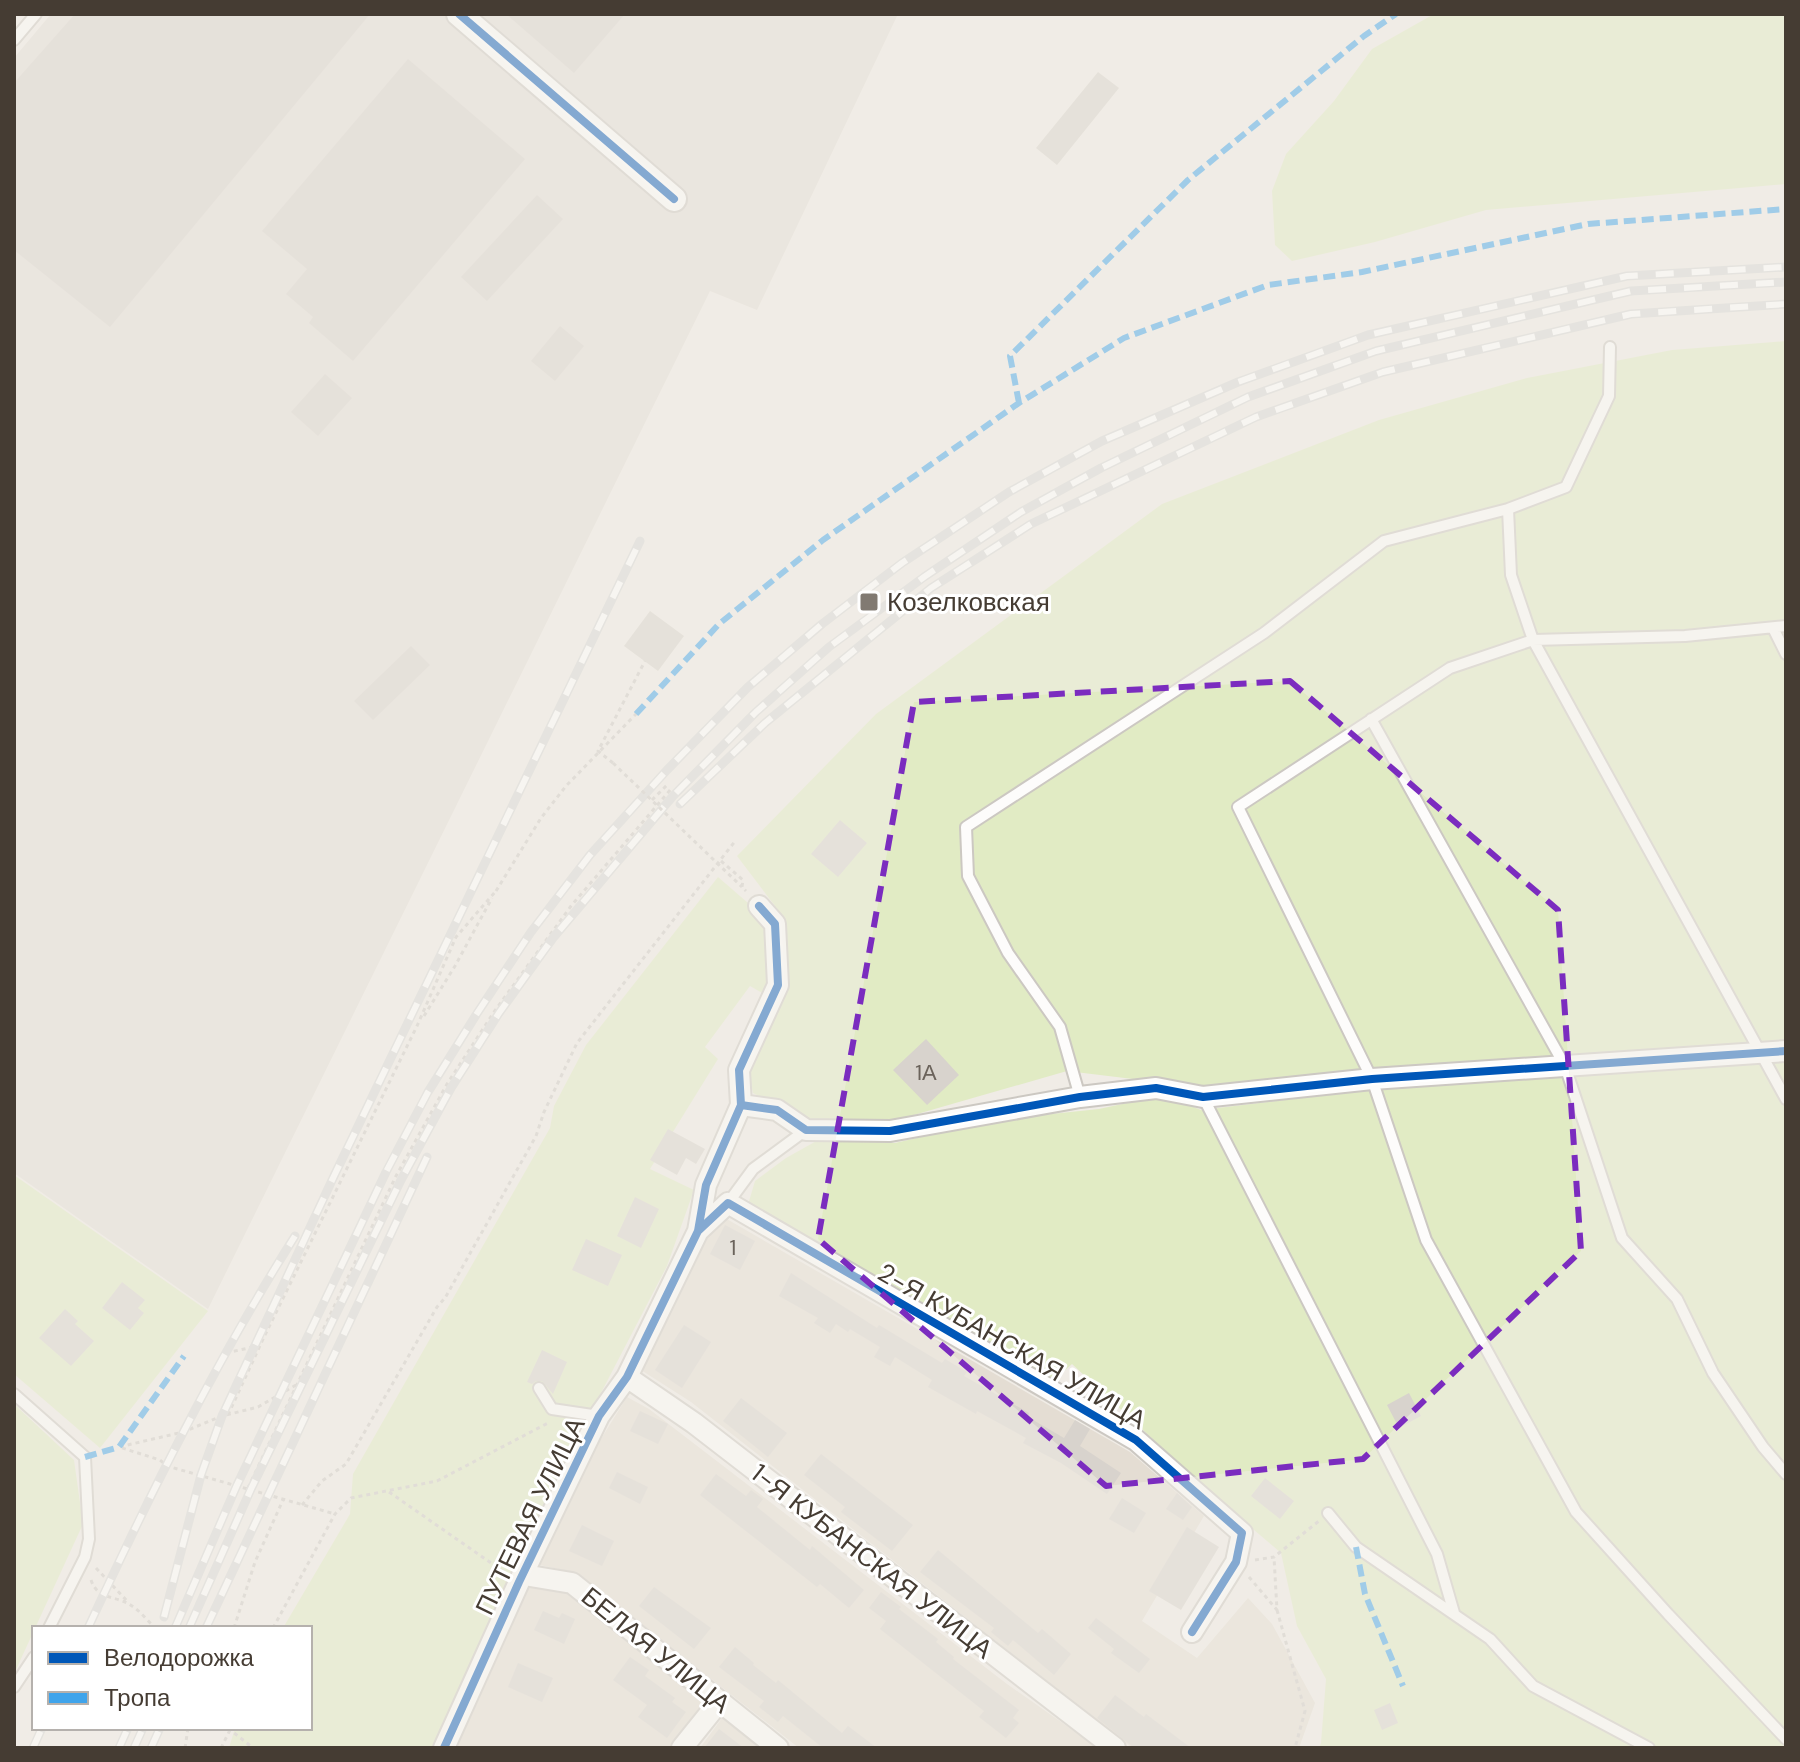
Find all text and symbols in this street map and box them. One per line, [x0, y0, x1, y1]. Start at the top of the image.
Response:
place label: Козелковская [887, 585, 1050, 619]
marker: Козелковская [858, 591, 880, 613]
house number: 1А [915, 1058, 937, 1087]
house number: 1 [730, 1233, 736, 1262]
street label: 2-Я КУБАНСКАЯ УЛИЦА [872, 1255, 1153, 1437]
street label: ПУТЕВАЯ УЛИЦА [467, 1411, 593, 1620]
street label: 1-Я КУБАНСКАЯ УЛИЦА [744, 1456, 1000, 1666]
street label: БЕЛАЯ УЛИЦА [574, 1579, 738, 1721]
legend [32, 1626, 312, 1730]
text: Велодорожка [104, 1642, 255, 1673]
text: Тропа [104, 1682, 171, 1713]

